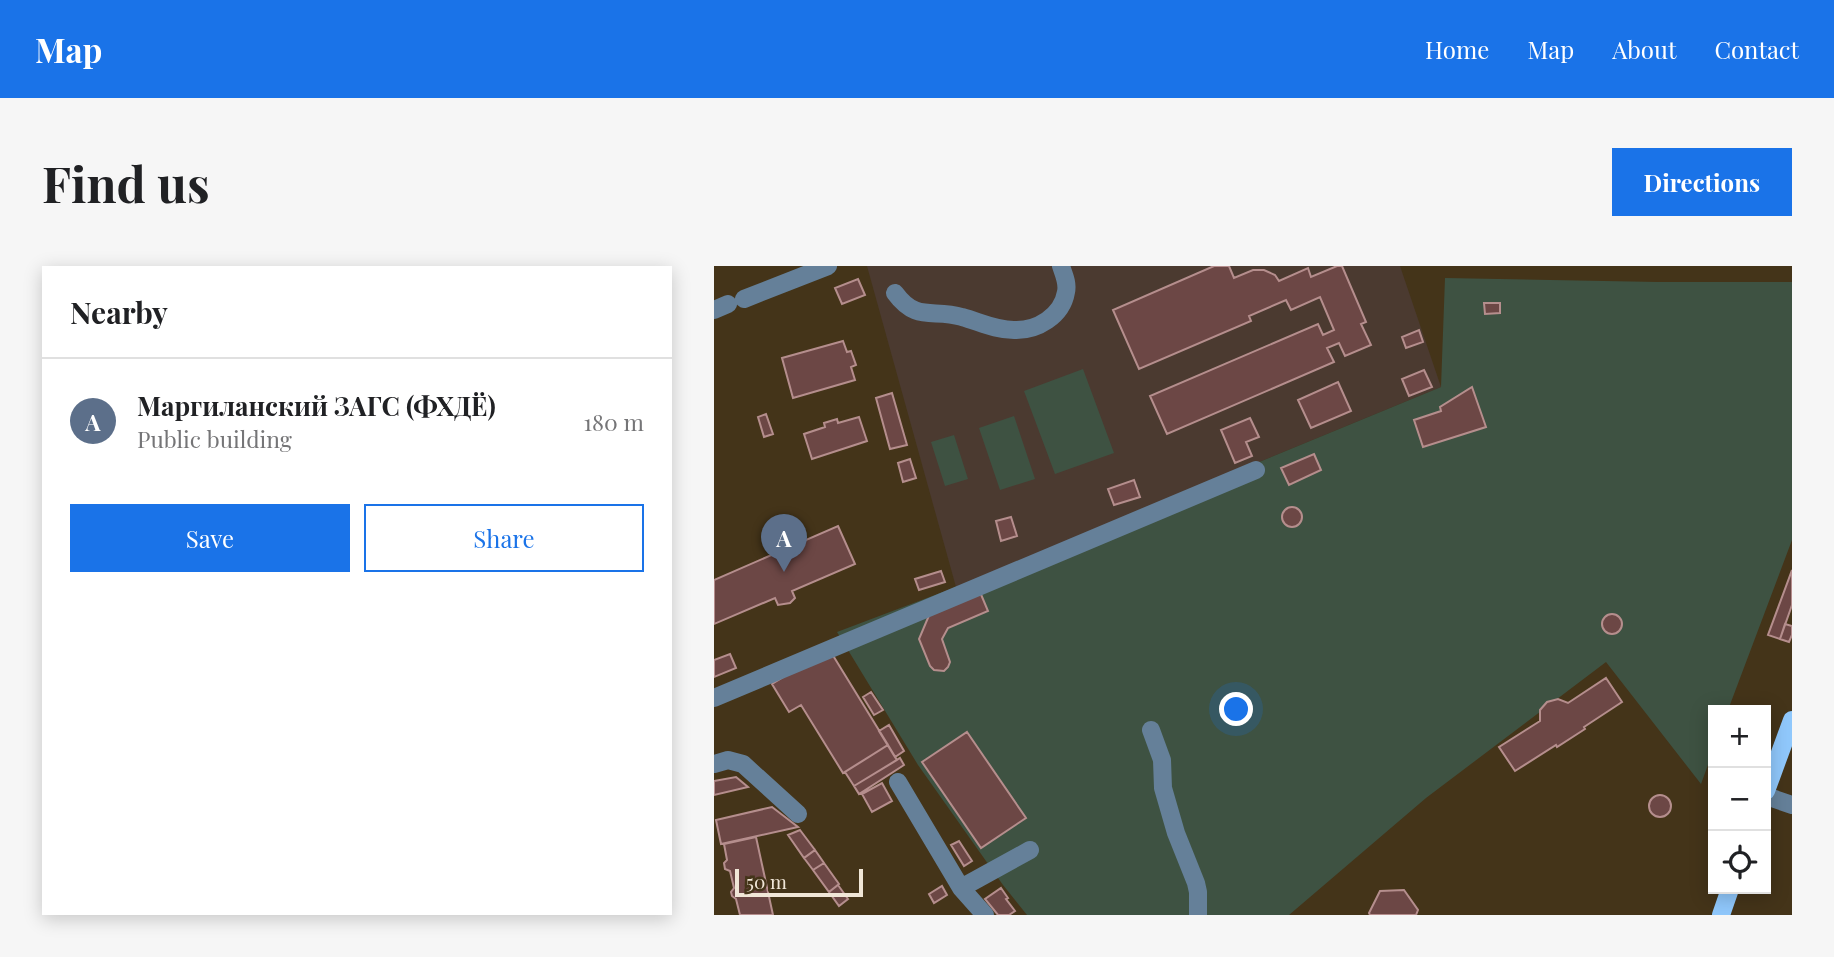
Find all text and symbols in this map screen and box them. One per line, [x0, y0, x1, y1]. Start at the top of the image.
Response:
text: Map [35, 27, 102, 71]
text: Home [1425, 33, 1489, 65]
text: Map [1527, 33, 1574, 65]
text: About [1612, 33, 1676, 65]
text: Contact [1714, 33, 1799, 65]
button: Directions [1612, 148, 1792, 216]
text: Find us [42, 150, 210, 215]
text: Nearby [70, 292, 168, 332]
text: Маргиланский ЗАГС (ФХДЁ) [137, 388, 496, 423]
text: A [85, 406, 101, 437]
text: 180 m [584, 406, 644, 437]
text: Public building [137, 423, 292, 454]
button: Save [70, 504, 350, 572]
button: Share [364, 504, 644, 572]
pin: A [761, 514, 807, 572]
your location [1219, 692, 1253, 726]
map controls [1708, 705, 1771, 894]
button: + [1708, 705, 1771, 768]
button: − [1708, 768, 1771, 831]
button: locate [1708, 831, 1771, 894]
scale bar [735, 866, 863, 898]
text: 50 m [746, 868, 787, 894]

